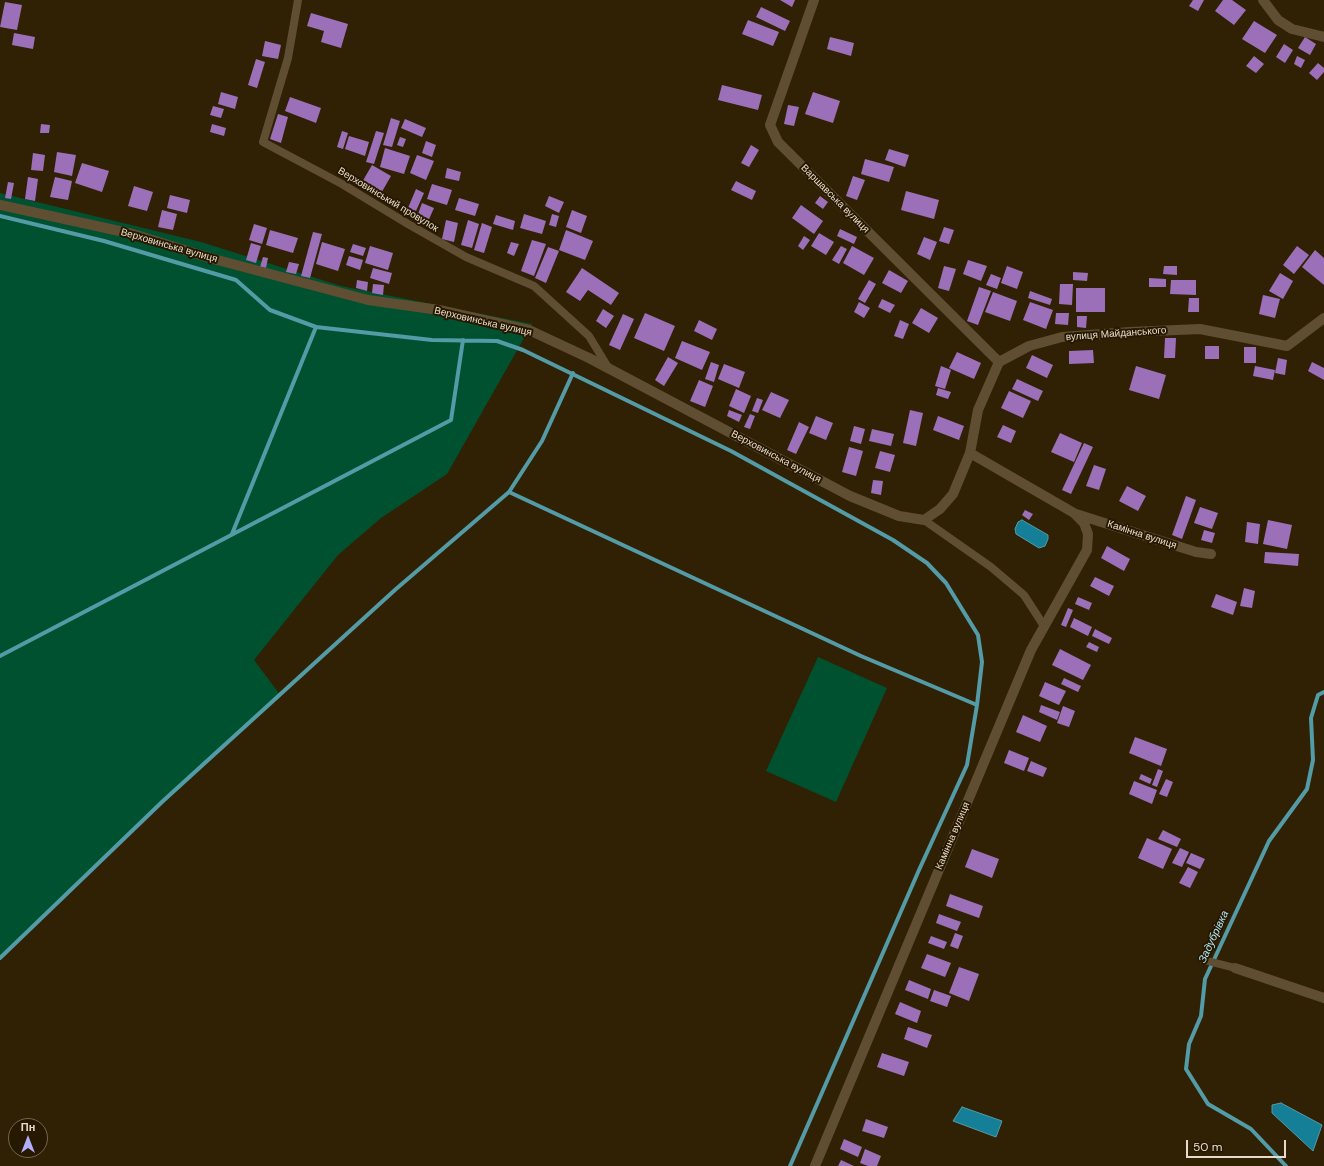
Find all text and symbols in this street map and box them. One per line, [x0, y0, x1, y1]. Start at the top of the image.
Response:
street label: Варшавська вулиця [798, 162, 872, 236]
street label: Верховинський провулок [336, 165, 440, 235]
street label: Верховинська вулиця [119, 226, 219, 266]
street label: Верховинська вулиця [433, 305, 533, 339]
street label: вулиця Майданського [1065, 324, 1167, 344]
street label: Верховинська вулиця [729, 428, 823, 486]
street label: Камінна вулиця [1106, 518, 1178, 552]
street label: Камінна вулиця [933, 800, 973, 872]
water label: Задубрівка [1196, 909, 1232, 965]
north arrow [8, 1118, 48, 1158]
text: Пн [21, 1120, 35, 1134]
scale bar [1188, 1132, 1288, 1158]
text: 50 m [1193, 1139, 1222, 1155]

